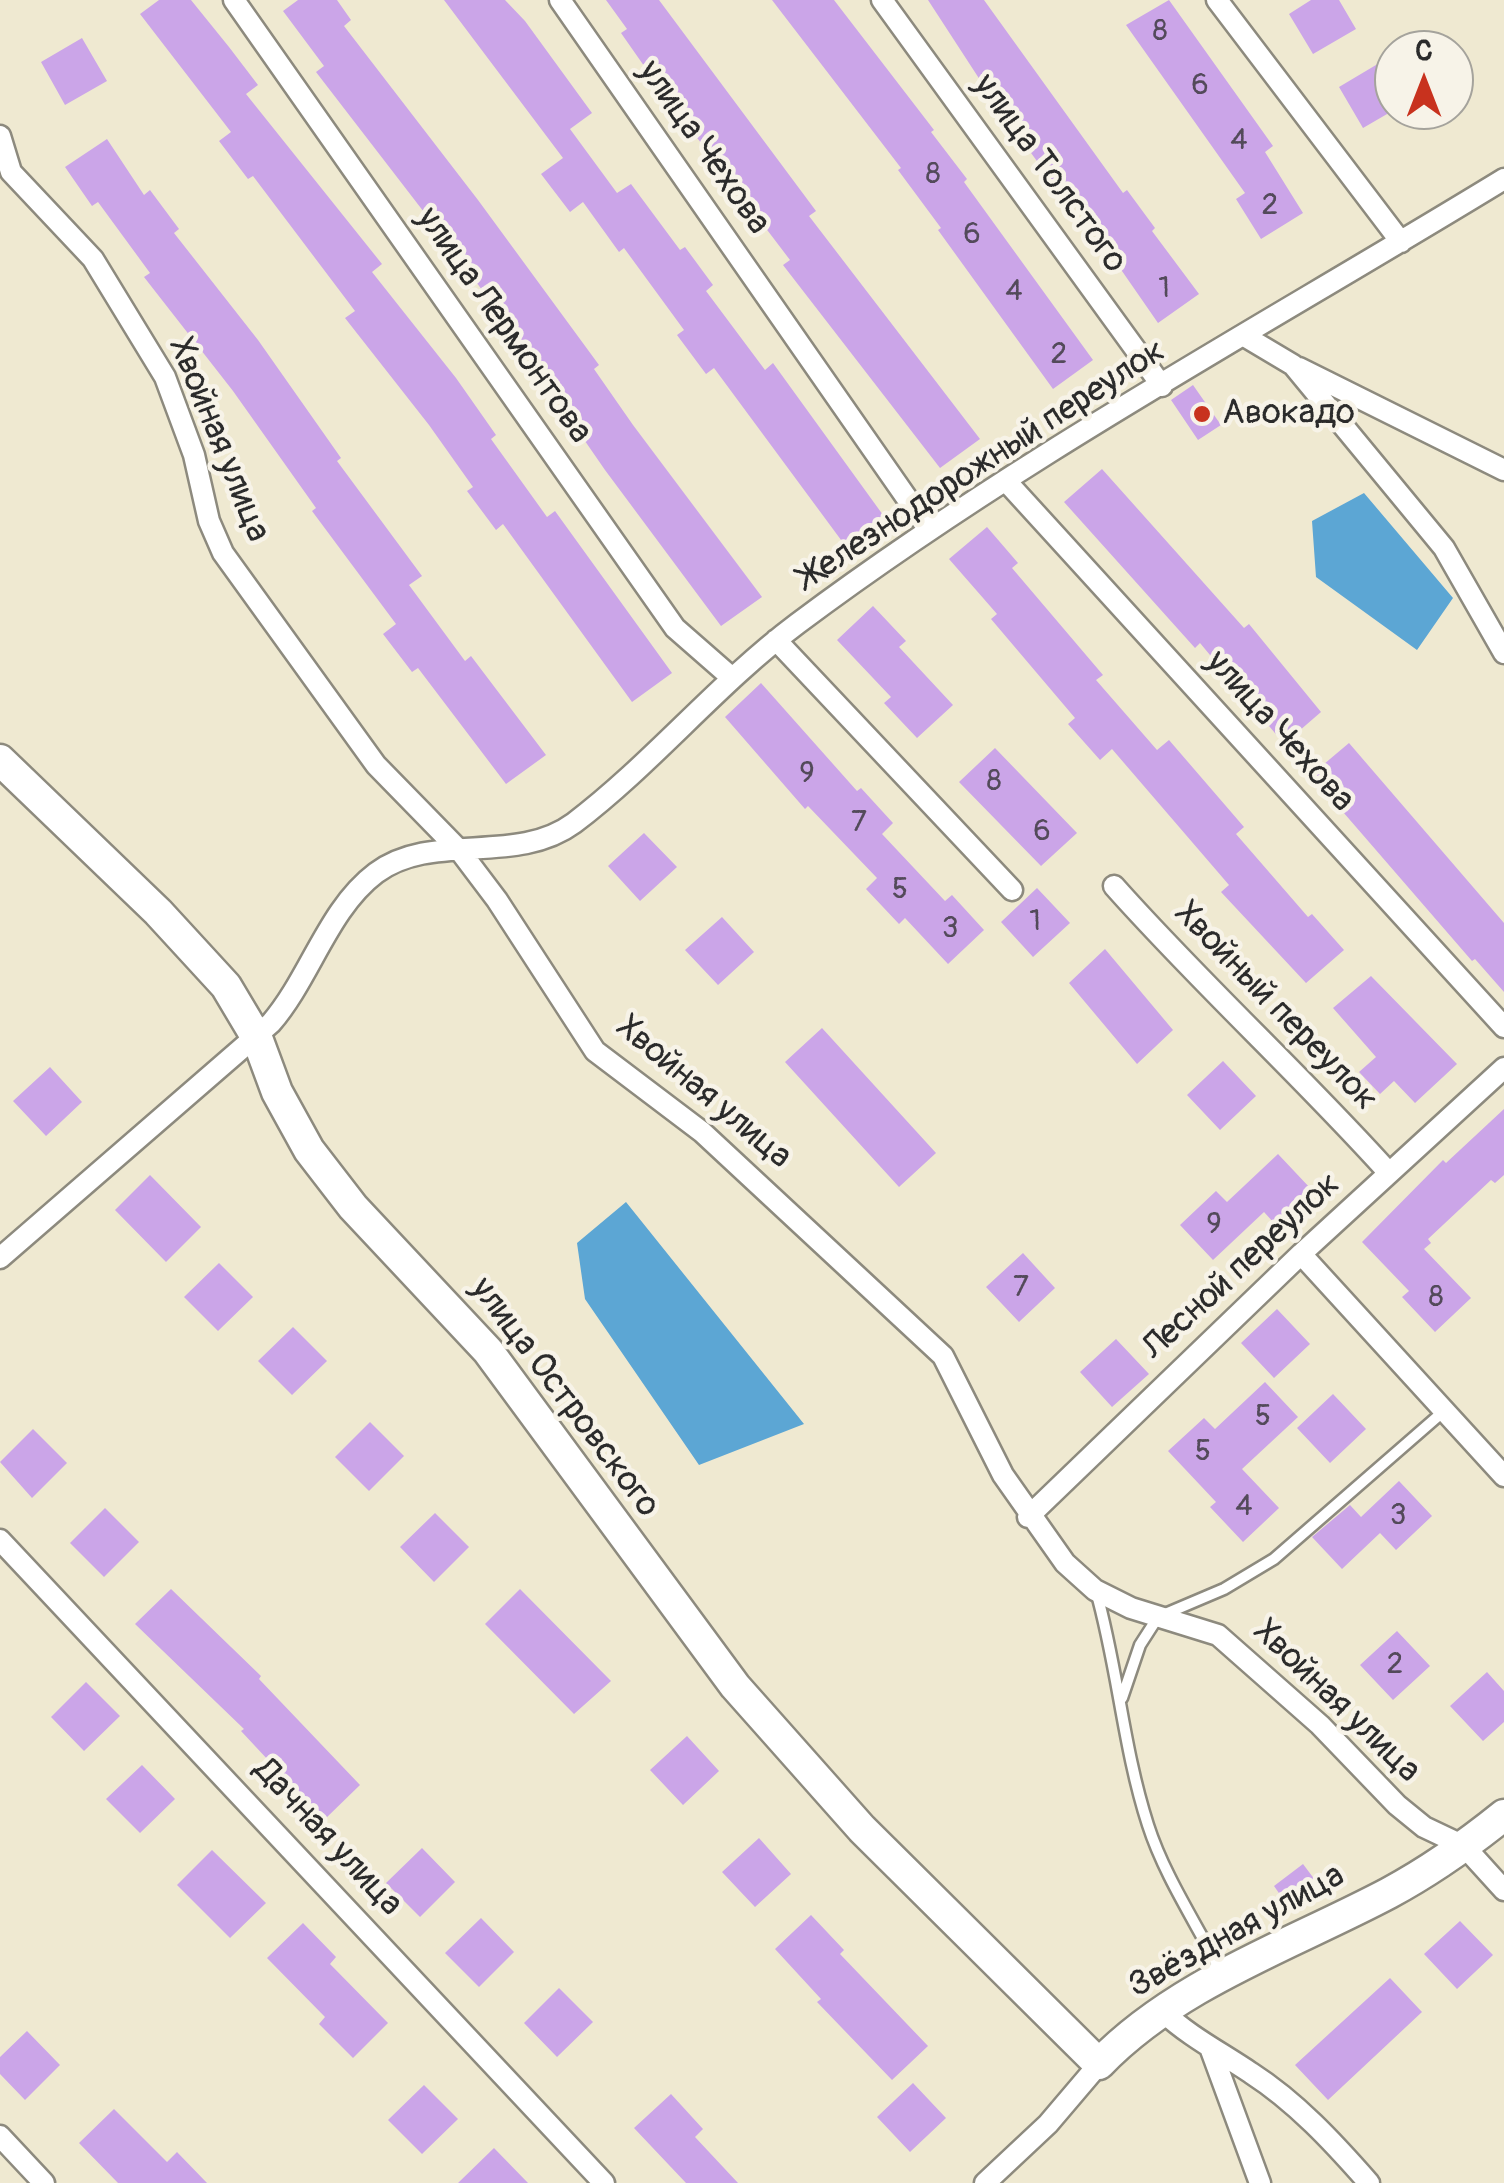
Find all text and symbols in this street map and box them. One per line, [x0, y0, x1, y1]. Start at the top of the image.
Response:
house number: 8 [1152, 14, 1168, 50]
north arrow [1374, 30, 1474, 130]
text: С [1415, 34, 1433, 69]
street label: улица Чехова [628, 53, 778, 243]
street label: улица Толстого [963, 66, 1135, 282]
house number: 6 [1191, 68, 1209, 104]
house number: 4 [1230, 123, 1248, 159]
house number: 8 [925, 157, 941, 193]
house number: 2 [1262, 188, 1278, 224]
street label: улица Лермонтова [406, 200, 600, 452]
house number: 6 [963, 217, 981, 253]
house number: 1 [1158, 271, 1170, 307]
house number: 4 [1005, 274, 1023, 310]
street label: Железнодорожный переулок [792, 331, 1174, 599]
street label: Хвойная улица [158, 332, 278, 548]
house number: 2 [1051, 337, 1067, 373]
place label: Авокадо [1222, 393, 1355, 435]
marker: Авокадо [1191, 403, 1213, 425]
street label: улица Чехова [1196, 643, 1362, 821]
house number: 9 [799, 756, 815, 792]
house number: 8 [986, 764, 1002, 800]
house number: 7 [851, 805, 867, 841]
house number: 6 [1033, 814, 1051, 850]
house number: 5 [892, 872, 908, 908]
street label: Хвойный переулок [1164, 893, 1386, 1121]
house number: 1 [1029, 904, 1041, 940]
house number: 3 [942, 911, 958, 947]
street label: Хвойная улица [607, 1007, 799, 1179]
street label: Лесной переулок [1134, 1164, 1350, 1370]
house number: 9 [1206, 1207, 1222, 1243]
street label: улица Островского [460, 1270, 668, 1526]
house number: 7 [1013, 1270, 1029, 1306]
house number: 8 [1428, 1280, 1444, 1316]
house number: 5 [1255, 1399, 1271, 1435]
house number: 5 [1195, 1434, 1211, 1470]
house number: 4 [1235, 1489, 1253, 1525]
house number: 3 [1390, 1498, 1406, 1534]
street label: Хвойная улица [1244, 1612, 1428, 1792]
house number: 2 [1387, 1647, 1403, 1683]
street label: Дачная улица [243, 1751, 411, 1925]
street label: Звёздная улица [1122, 1855, 1352, 2009]

